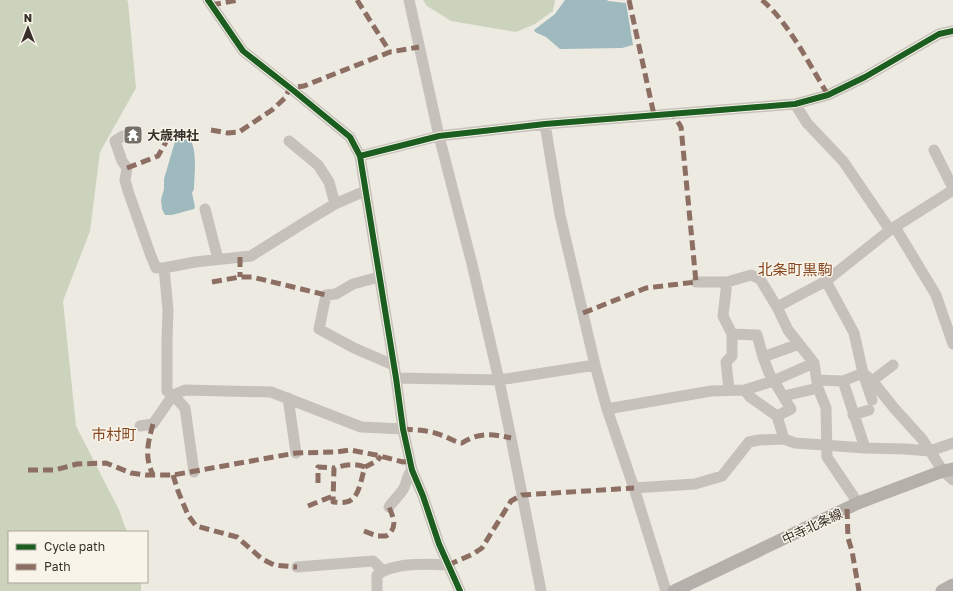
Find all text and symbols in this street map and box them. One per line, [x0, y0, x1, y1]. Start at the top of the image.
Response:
north arrow [8, 8, 48, 48]
text: N [24, 11, 32, 24]
temple icon: 大歳神社 [122, 124, 144, 146]
place label: 大歳神社 [147, 127, 199, 143]
district label: 北条町黒駒 [757, 260, 833, 278]
district label: 市村町 [91, 425, 137, 443]
street label: 中寺北条線 [779, 505, 845, 547]
legend [8, 531, 148, 583]
text: Cycle path [44, 539, 105, 554]
text: Path [44, 559, 71, 574]

